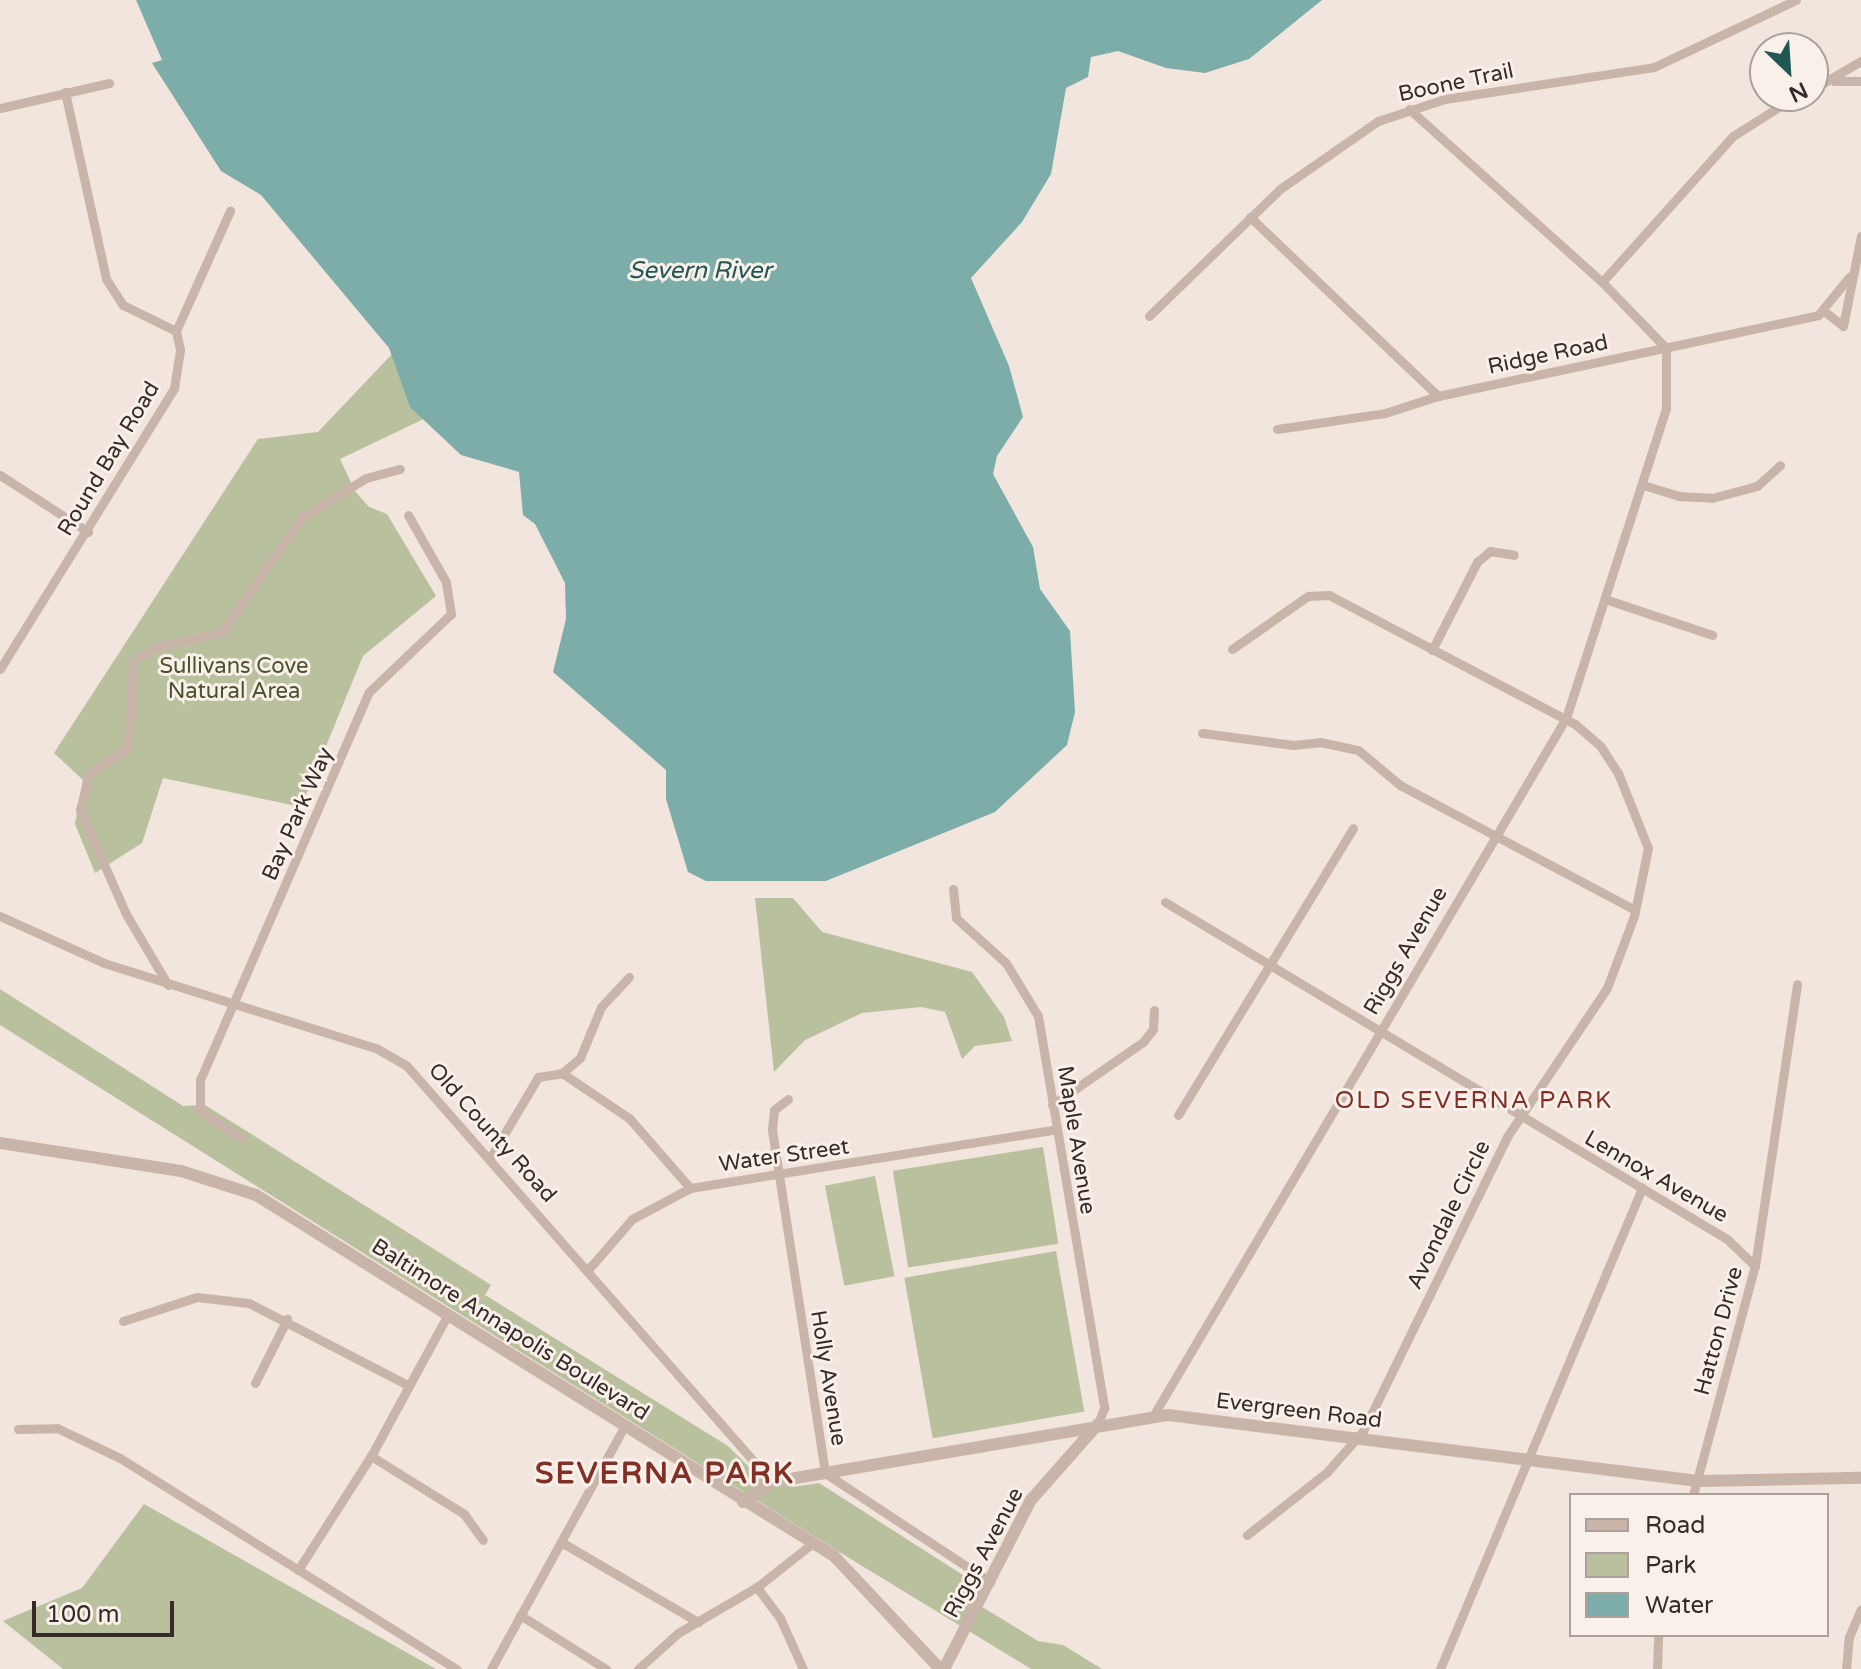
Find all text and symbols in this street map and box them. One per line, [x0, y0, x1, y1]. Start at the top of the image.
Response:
north arrow [1749, 32, 1829, 112]
street label: Boone Trail [1396, 58, 1516, 108]
text: N [1785, 76, 1812, 107]
water label: Severn River [629, 257, 771, 285]
street label: Ridge Road [1485, 329, 1611, 381]
street label: Round Bay Road [52, 377, 166, 541]
park label: Sullivans Cove Natural Area [160, 653, 308, 704]
street label: Bay Park Way [257, 743, 339, 885]
street label: Riggs Avenue [1359, 882, 1453, 1020]
street label: Old County Road [422, 1058, 562, 1208]
street label: Maple Avenue [1051, 1064, 1101, 1216]
district label: OLD SEVERNA PARK [1335, 1087, 1613, 1115]
street label: Lennox Avenue [1580, 1125, 1732, 1229]
street label: Water Street [717, 1134, 851, 1178]
street label: Avondale Circle [1402, 1136, 1496, 1294]
street label: Baltimore Annapolis Boulevard [366, 1233, 654, 1427]
street label: Hatton Drive [1689, 1264, 1749, 1398]
street label: Holly Avenue [804, 1308, 852, 1448]
street label: Evergreen Road [1215, 1388, 1383, 1434]
district label: SEVERNA PARK [535, 1456, 795, 1492]
street label: Riggs Avenue [939, 1483, 1029, 1623]
legend [1569, 1493, 1829, 1637]
text: Road [1645, 1511, 1705, 1540]
text: Park [1645, 1551, 1696, 1580]
scale bar [36, 1585, 178, 1635]
text: Water [1645, 1591, 1713, 1620]
text: 100 m [46, 1600, 120, 1629]

